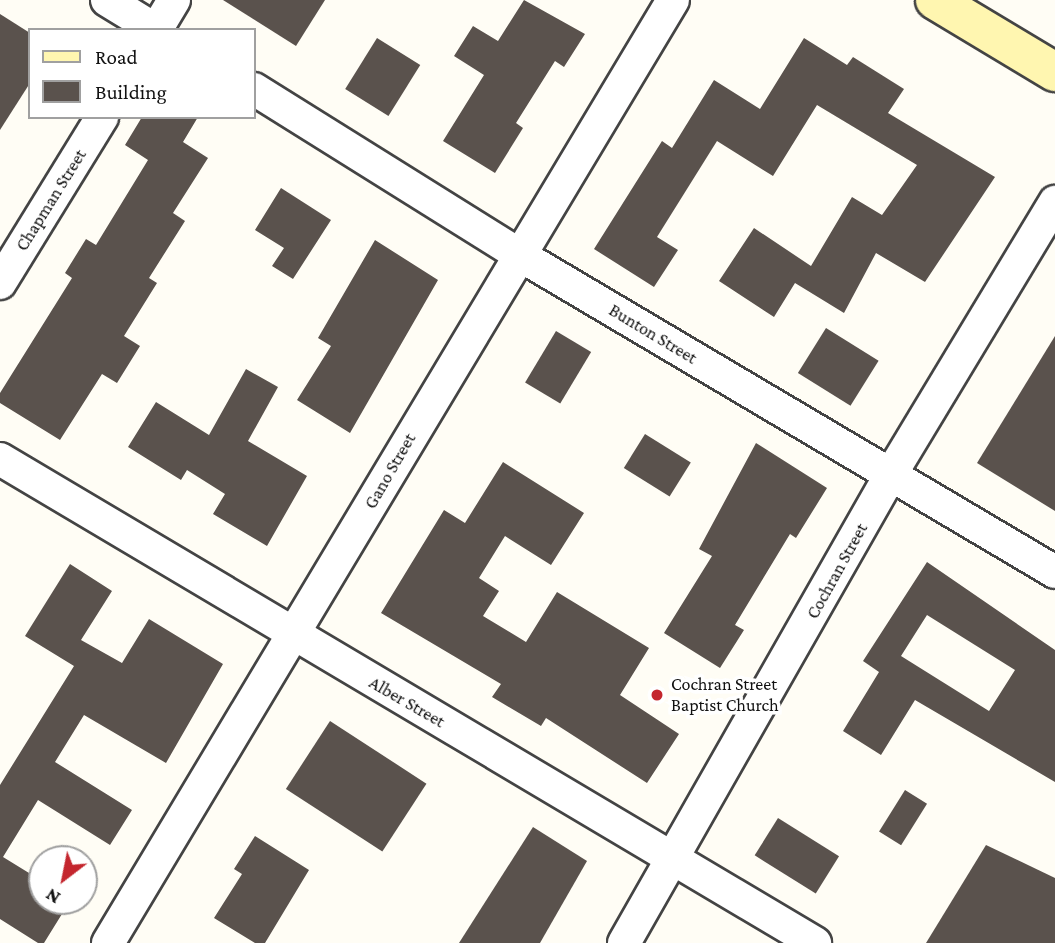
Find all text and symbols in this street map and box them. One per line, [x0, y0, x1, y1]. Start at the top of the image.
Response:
legend [28, 28, 256, 119]
text: Road [95, 45, 138, 69]
text: Building [95, 80, 167, 104]
street label: Chapman Street [11, 145, 91, 255]
street label: Bunton Street [605, 299, 701, 369]
street label: Gano Street [360, 429, 420, 513]
street label: Cochran Street [802, 519, 872, 623]
street label: Alber Street [365, 672, 449, 732]
place label: Cochran Street Baptist Church [671, 674, 779, 716]
marker: Cochran Street Baptist Church [649, 687, 665, 703]
north arrow [28, 845, 98, 915]
text: N [42, 884, 64, 909]

